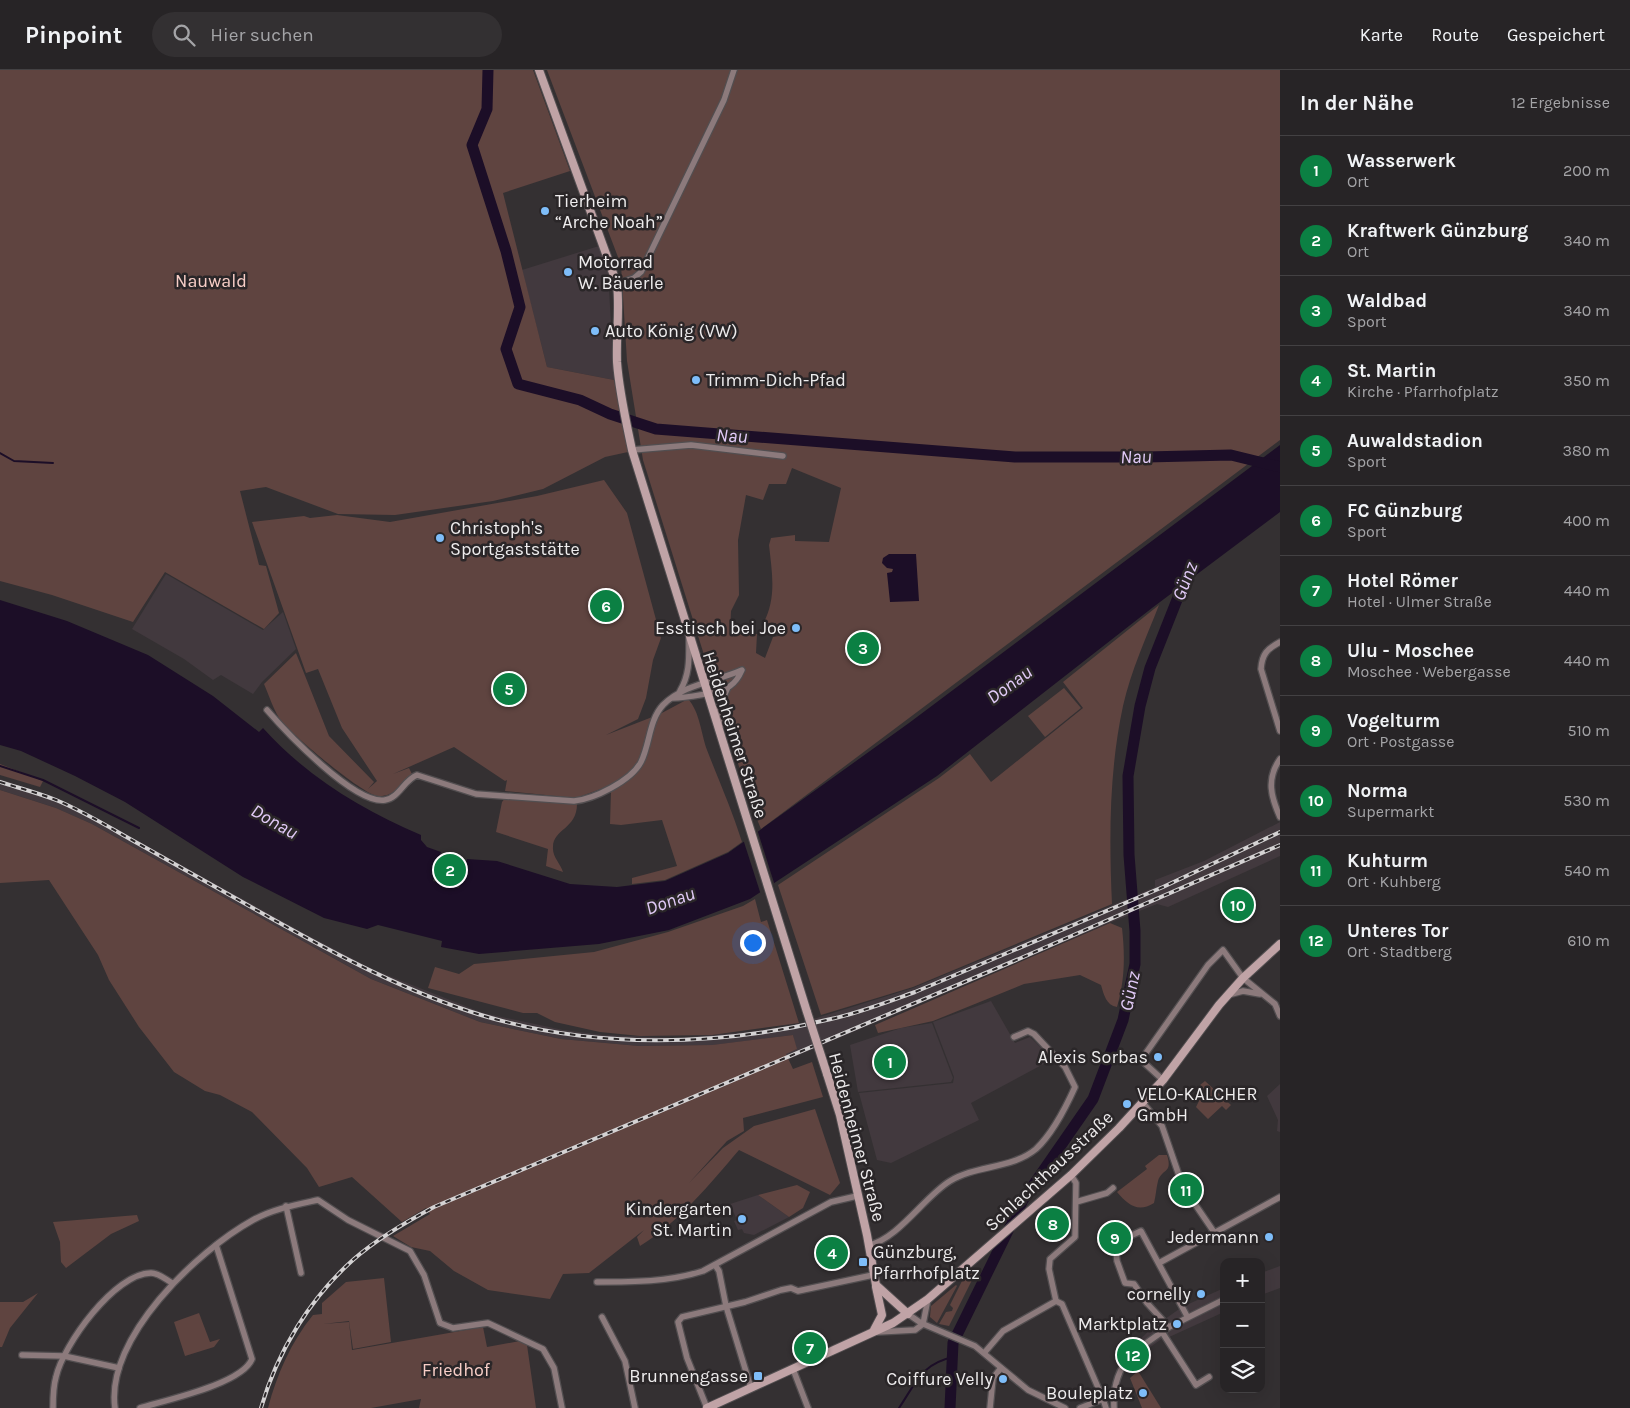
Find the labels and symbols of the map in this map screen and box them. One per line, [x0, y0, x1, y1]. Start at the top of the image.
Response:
place label: Tierheim “Arche Noah” [555, 190, 663, 233]
marker: Tierheim “Arche Noah” [539, 205, 551, 217]
place label: Motorrad W. Bäuerle [578, 251, 664, 294]
marker: Motorrad W. Bäuerle [562, 266, 574, 278]
park label: Nauwald [175, 270, 247, 292]
place label: Auto König (VW) [605, 320, 738, 342]
marker: Auto König (VW) [589, 325, 601, 337]
place label: Trimm-Dich-Pfad [706, 369, 846, 391]
marker: Trimm-Dich-Pfad [690, 374, 702, 386]
water label: Nau [715, 424, 748, 448]
water label: Nau [1120, 446, 1152, 468]
place label: Christoph's Sportgaststätte [450, 517, 580, 560]
marker: Christoph's Sportgaststätte [434, 532, 446, 544]
water label: Günz [1168, 558, 1203, 604]
pin: 6 [590, 587, 622, 625]
place label: Esstisch bei Joe [655, 617, 786, 639]
marker: Esstisch bei Joe [790, 622, 802, 634]
pin: 3 [847, 629, 879, 667]
street label: Heidenheimer Straße [698, 649, 772, 821]
water label: Donau [983, 661, 1037, 709]
pin: 5 [493, 670, 525, 708]
water label: Donau [247, 800, 302, 844]
pin: 2 [434, 851, 466, 889]
water label: Donau [643, 882, 698, 920]
pin: 10 [1222, 886, 1254, 924]
your location [740, 930, 766, 956]
water label: Günz [1115, 969, 1145, 1013]
pin: 1 [874, 1043, 906, 1081]
place label: Alexis Sorbas [1038, 1046, 1148, 1068]
street label: Heidenheimer Straße [824, 1050, 890, 1224]
marker: Alexis Sorbas [1152, 1051, 1164, 1063]
place label: VELO-KALCHER GmbH [1137, 1083, 1257, 1126]
marker: VELO-KALCHER GmbH [1121, 1098, 1133, 1110]
street label: Schlachthausstraße [980, 1106, 1118, 1236]
pin: 11 [1170, 1171, 1202, 1209]
place label: Kindergarten St. Martin [625, 1198, 732, 1241]
pin: 8 [1037, 1205, 1069, 1243]
marker: Kindergarten St. Martin [736, 1213, 748, 1225]
pin: 9 [1099, 1219, 1131, 1257]
place label: Jedermann [1168, 1226, 1259, 1248]
marker: Jedermann [1263, 1231, 1275, 1243]
pin: 4 [816, 1234, 848, 1272]
place label: Günzburg, Pfarrhofplatz [873, 1241, 980, 1284]
marker: Günzburg, Pfarrhofplatz [857, 1256, 869, 1268]
place label: cornelly [1127, 1283, 1192, 1305]
marker: cornelly [1195, 1288, 1207, 1300]
place label: Marktplatz [1078, 1313, 1167, 1335]
marker: Marktplatz [1171, 1318, 1183, 1330]
pin: 7 [794, 1329, 826, 1367]
pin: 12 [1117, 1336, 1149, 1374]
park label: Friedhof [422, 1359, 491, 1381]
place label: Brunnengasse [629, 1365, 748, 1387]
place label: Coiffure Velly [886, 1368, 994, 1390]
marker: Brunnengasse [752, 1370, 764, 1382]
marker: Coiffure Velly [997, 1373, 1009, 1385]
place label: Bouleplatz [1046, 1382, 1133, 1404]
marker: Bouleplatz [1137, 1387, 1149, 1399]

